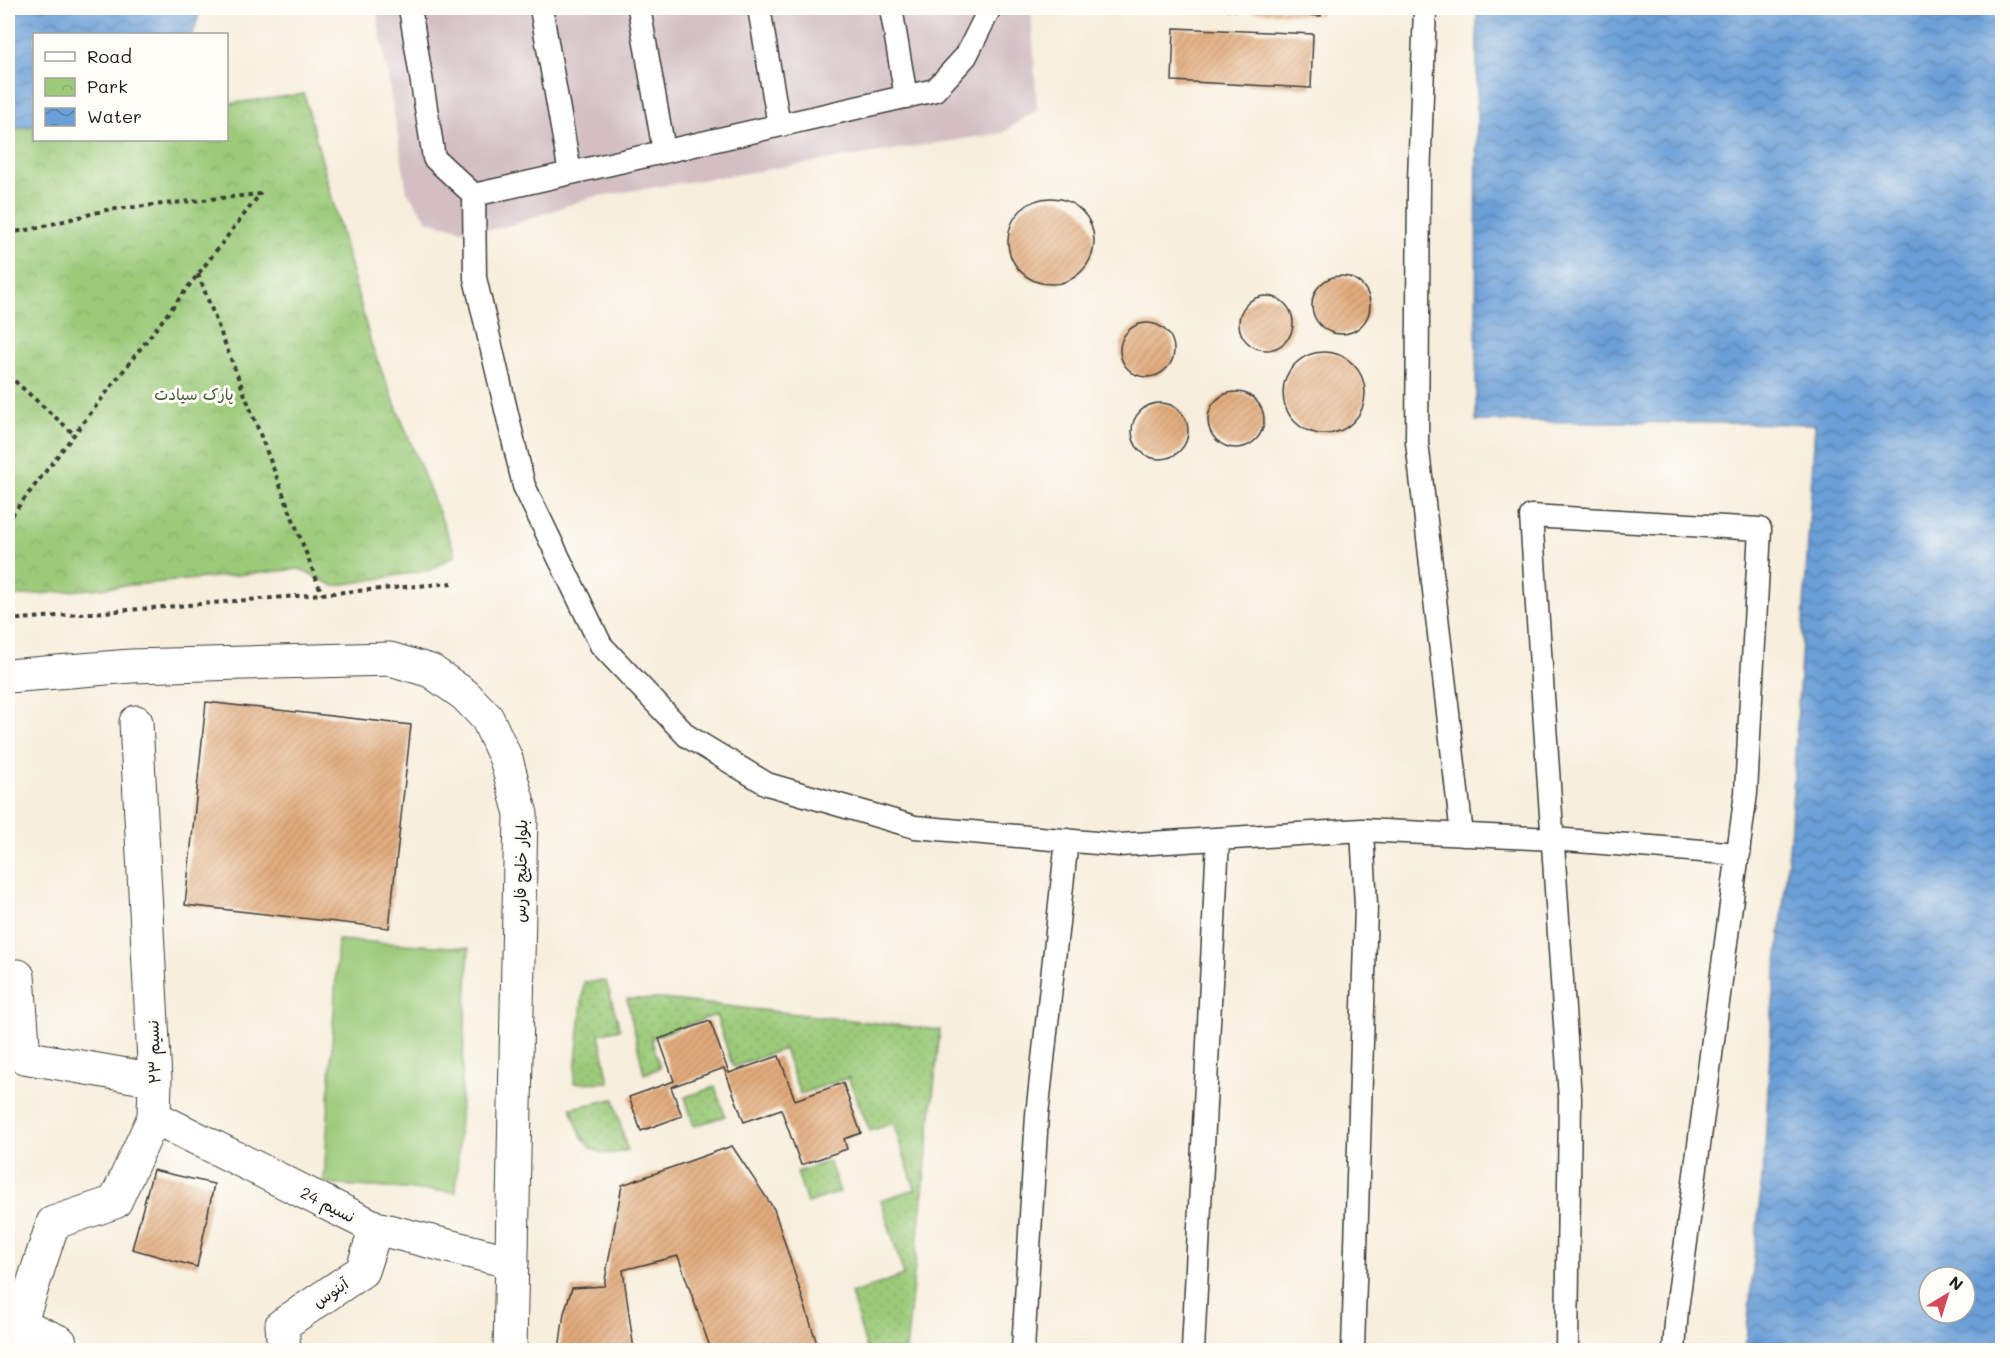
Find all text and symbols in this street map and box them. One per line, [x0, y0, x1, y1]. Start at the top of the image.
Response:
legend [33, 33, 228, 141]
text: Road [87, 44, 132, 68]
text: Park [87, 74, 128, 98]
text: Water [87, 104, 142, 128]
park label: پارک سیادت [154, 383, 234, 405]
street label: بلوار خلیج فارس [509, 819, 532, 923]
street label: نسیم ۲۳ [141, 1020, 168, 1084]
street label: نسیم 24 [296, 1181, 359, 1229]
north arrow [1917, 1265, 1977, 1325]
text: N [1945, 1271, 1968, 1295]
street label: آبنوس [308, 1272, 353, 1312]

